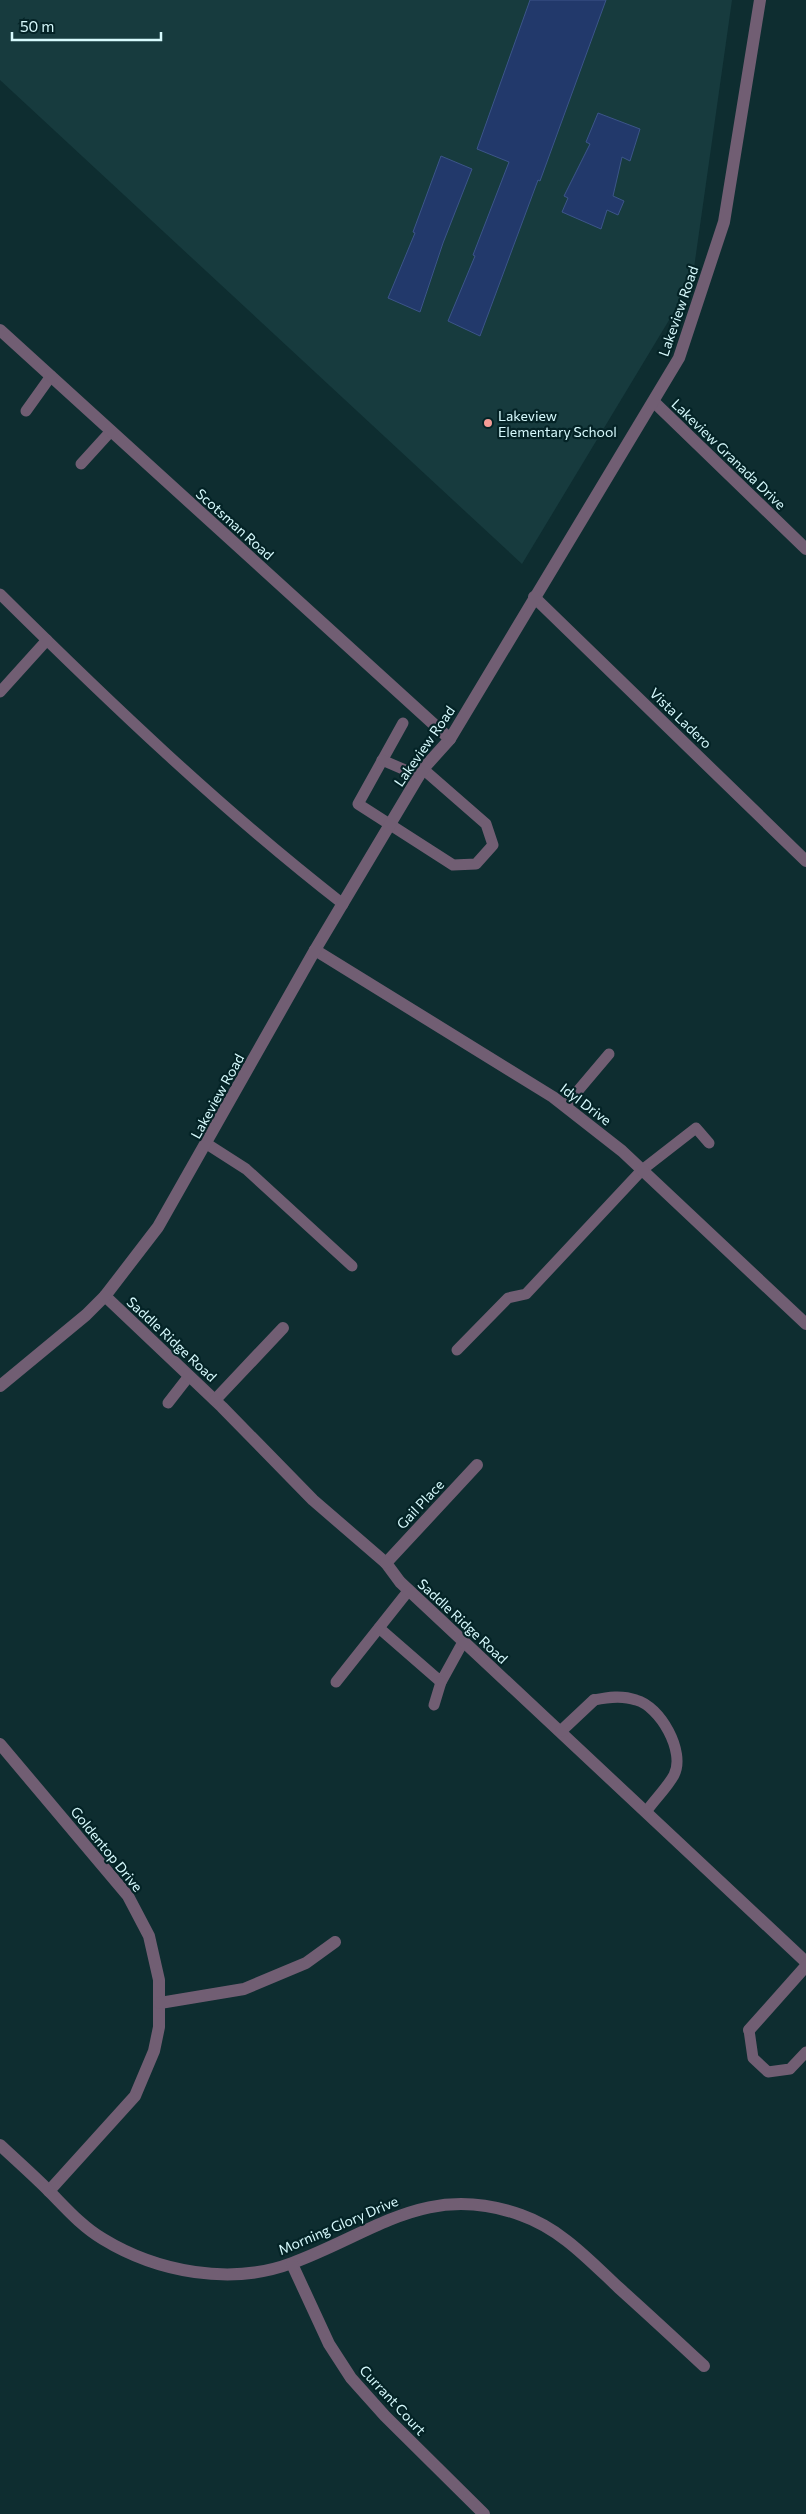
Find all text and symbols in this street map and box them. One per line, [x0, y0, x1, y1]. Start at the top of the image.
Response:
scale bar [12, 10, 161, 42]
text: 50 m [20, 17, 54, 35]
street label: Lakeview Road [655, 264, 701, 358]
street label: Lakeview Granada Drive [668, 395, 790, 513]
place label: Lakeview Elementary School [498, 407, 617, 440]
marker: Lakeview Elementary School [482, 417, 494, 429]
street label: Scotsman Road [193, 485, 277, 563]
street label: Vista Ladero [646, 684, 716, 752]
street label: Lakeview Road [390, 702, 458, 790]
street label: Lakeview Road [187, 1051, 247, 1141]
street label: Idyl Drive [557, 1079, 615, 1129]
street label: Saddle Ridge Road [124, 1293, 220, 1385]
street label: Gail Place [393, 1476, 447, 1532]
street label: Saddle Ridge Road [415, 1575, 511, 1667]
street label: Goldentop Drive [68, 1803, 146, 1895]
street label: Morning Glory Drive [275, 2192, 401, 2258]
street label: Currant Court [356, 2362, 430, 2439]

